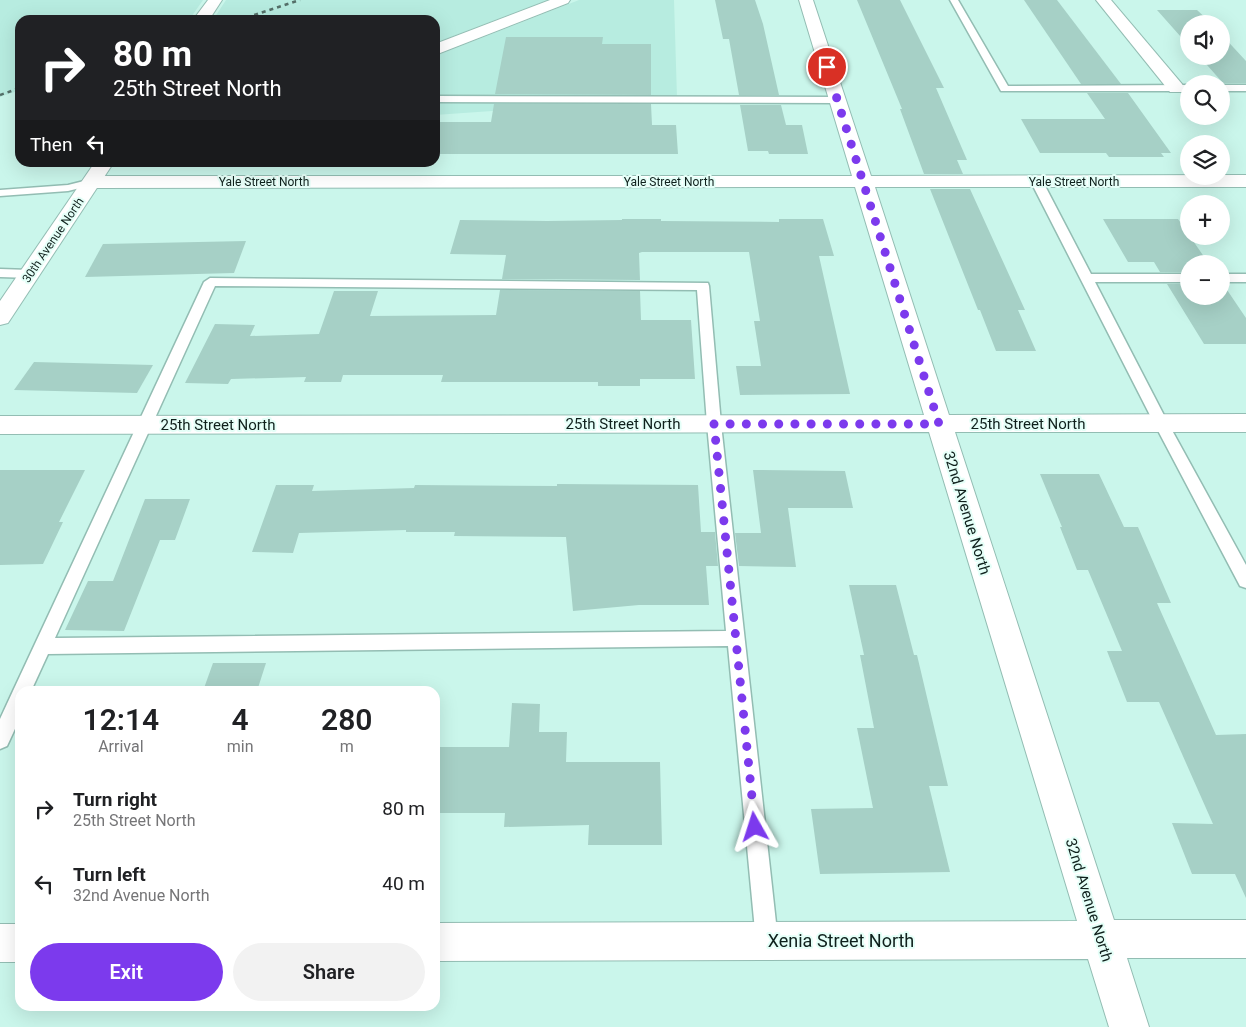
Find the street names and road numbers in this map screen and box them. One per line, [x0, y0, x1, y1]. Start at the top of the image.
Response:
street label: Yale Street North [219, 175, 309, 189]
street label: Yale Street North [624, 175, 714, 189]
street label: Yale Street North [1029, 175, 1119, 189]
street label: 30th Avenue North [19, 195, 87, 285]
street label: 25th Street North [566, 415, 680, 433]
street label: 25th Street North [971, 415, 1085, 433]
street label: 25th Street North [161, 416, 275, 434]
street label: 32nd Avenue North [940, 449, 994, 577]
street label: 32nd Avenue North [1062, 836, 1116, 964]
street label: Xenia Street North [768, 930, 914, 951]

